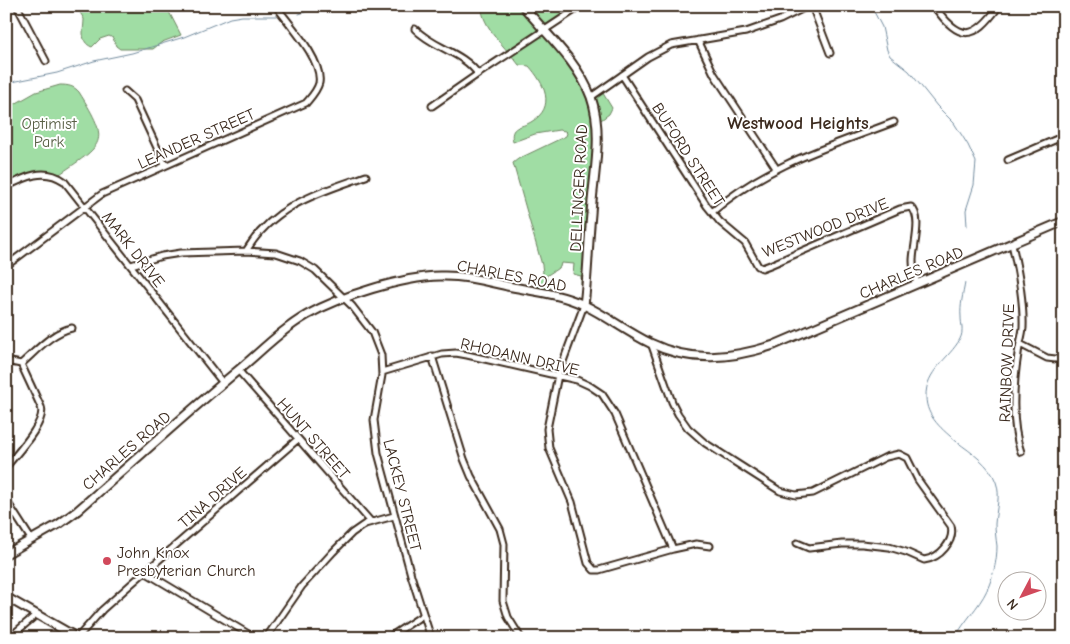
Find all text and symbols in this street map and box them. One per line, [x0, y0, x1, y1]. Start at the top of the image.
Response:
street label: BUFORD STREET [648, 100, 729, 210]
street label: LEANDER STREET [135, 105, 258, 173]
district label: Westwood Heights [727, 113, 869, 134]
park label: Optimist Park [22, 115, 77, 151]
street label: DELLINGER ROAD [567, 124, 591, 252]
street label: WESTWOOD DRIVE [760, 194, 891, 261]
street label: MARK DRIVE [98, 208, 168, 291]
street label: CHARLES ROAD [857, 243, 966, 303]
street label: CHARLES ROAD [456, 257, 568, 295]
street label: RAINBOW DRIVE [996, 303, 1018, 423]
street label: RHODANN DRIVE [459, 335, 581, 379]
street label: HUNT STREET [273, 395, 354, 483]
street label: CHARLES ROAD [79, 407, 175, 494]
street label: LACKEY STREET [379, 437, 425, 554]
street label: TINA DRIVE [175, 463, 250, 532]
place label: John Knox Presbyterian Church [117, 544, 256, 580]
marker: John Knox Presbyterian Church [101, 555, 113, 567]
north arrow [998, 572, 1048, 622]
text: N [1003, 595, 1022, 613]

